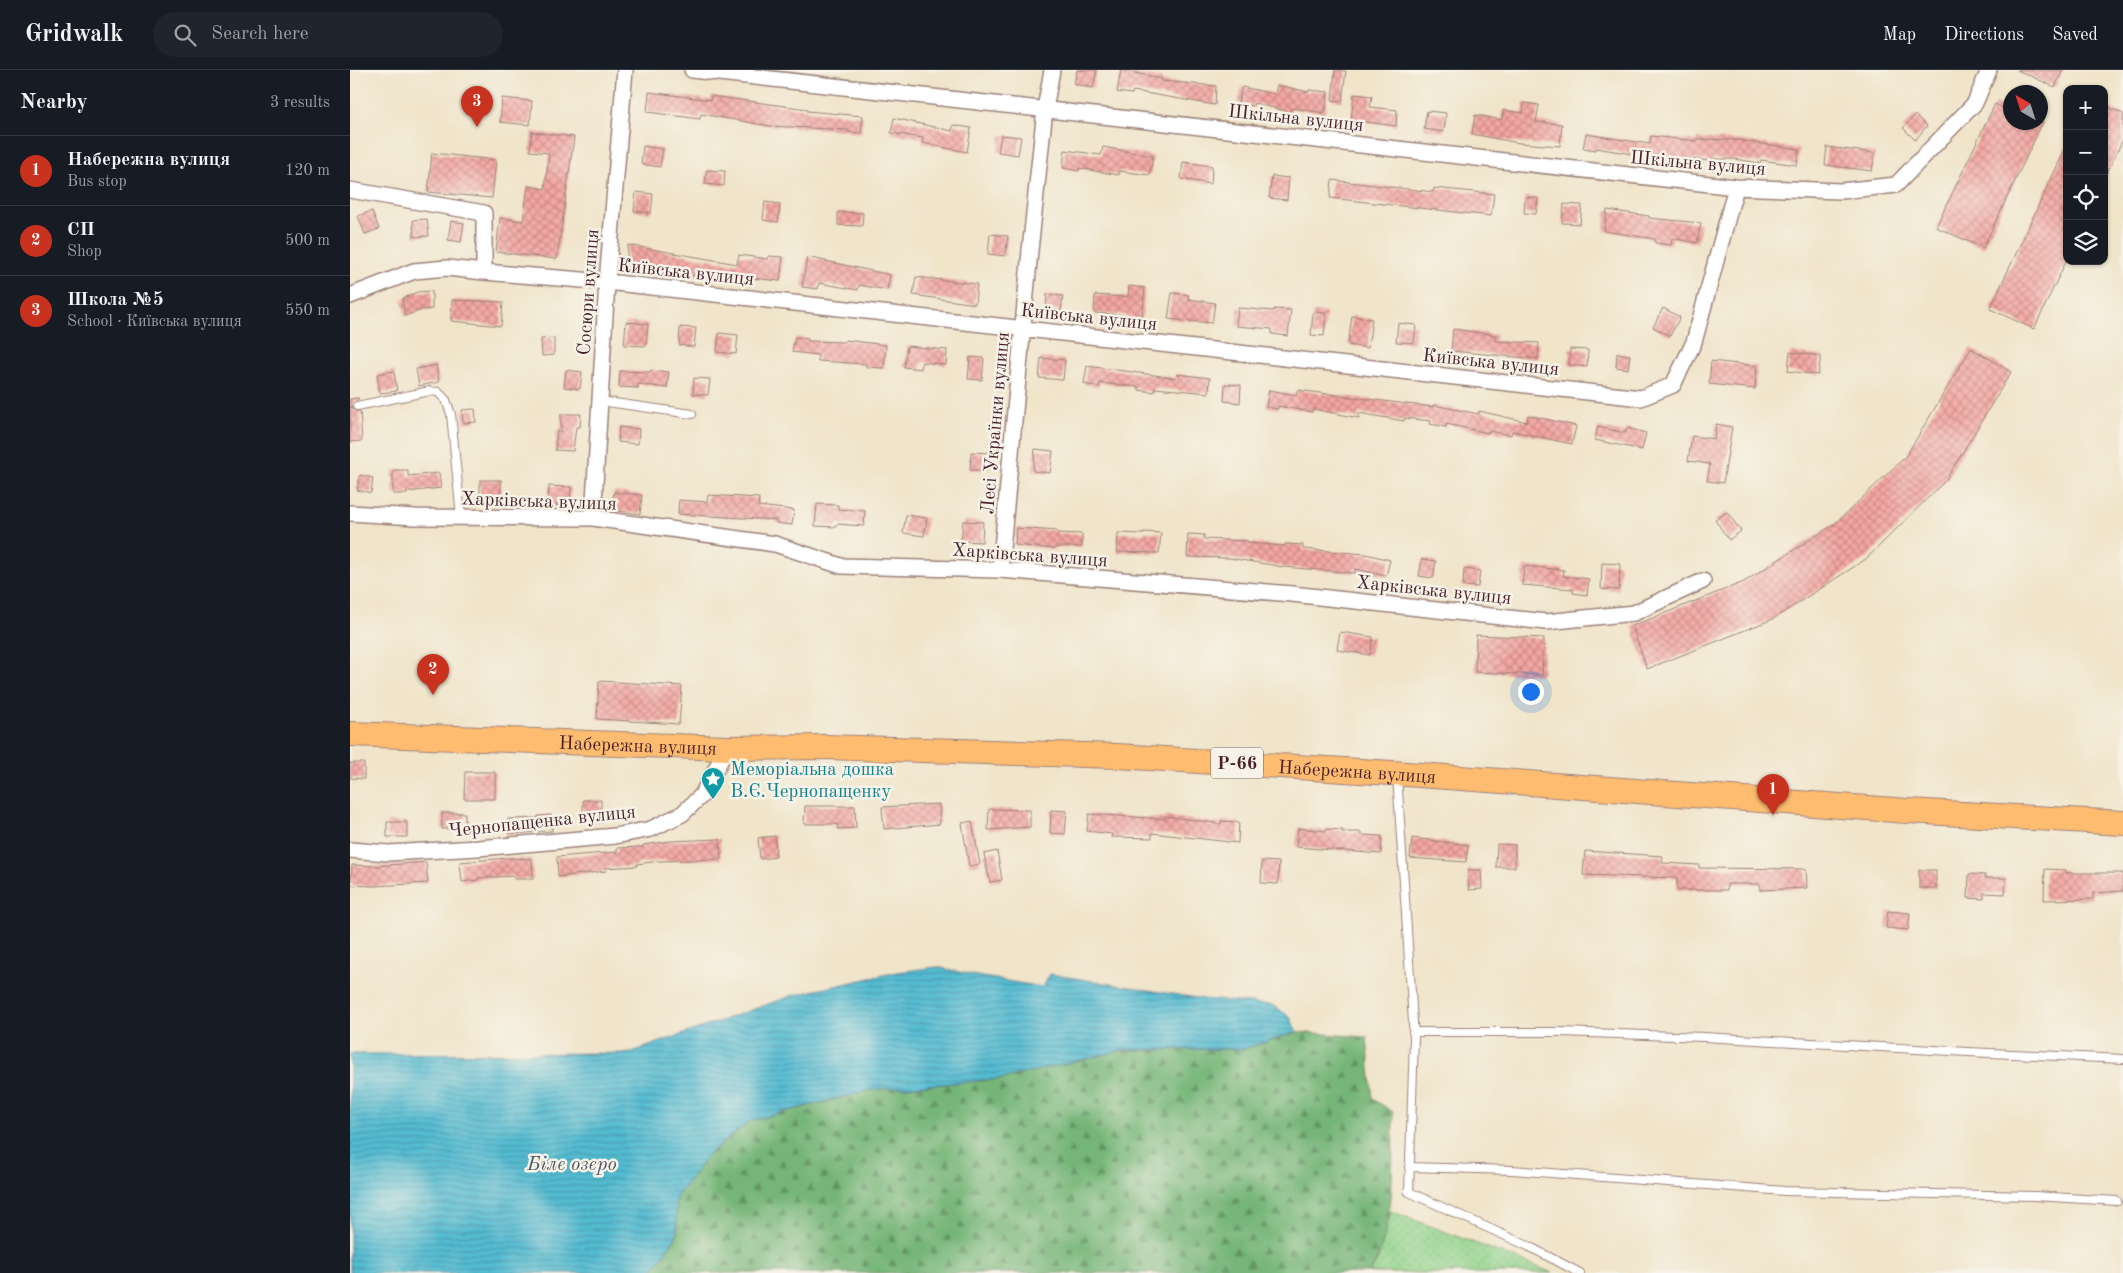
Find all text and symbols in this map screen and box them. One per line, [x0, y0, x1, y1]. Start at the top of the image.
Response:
search box [153, 12, 503, 57]
icon: search [171, 21, 199, 49]
text: Gridwalk [25, 23, 123, 47]
text: Search here [211, 25, 309, 44]
text: Map [1883, 26, 1916, 44]
text: Directions [1944, 26, 2024, 44]
text: Saved [2052, 26, 2098, 44]
north arrow [2003, 85, 2048, 130]
map controls [2063, 85, 2108, 265]
button: + [2063, 85, 2108, 130]
pin: 3 [461, 86, 493, 127]
text: Nearby [20, 92, 88, 113]
text: 3 results [270, 95, 330, 111]
street label: Шкільна вулиця [1227, 103, 1365, 136]
button: − [2063, 130, 2108, 175]
street label: Шкільна вулиця [1629, 149, 1767, 180]
text: Набережна вулиця [67, 151, 230, 170]
text: 1 [31, 163, 41, 179]
text: 120 m [285, 163, 330, 179]
text: Bus stop [67, 174, 127, 190]
button: locate [2063, 175, 2108, 220]
button: layers [2063, 220, 2108, 265]
text: СП [67, 221, 95, 240]
street label: Сосюри вулиця [576, 228, 603, 356]
text: 2 [31, 233, 41, 249]
text: 500 m [285, 233, 330, 249]
text: Shop [67, 244, 102, 260]
street label: Київська вулиця [617, 257, 755, 290]
text: Школа №5 [67, 291, 164, 310]
street label: Київська вулиця [1020, 302, 1158, 335]
text: 3 [31, 303, 41, 319]
text: 550 m [285, 303, 330, 319]
text: School · Київська вулиця [67, 314, 242, 330]
street label: Лесі Українки вулиця [979, 331, 1014, 515]
street label: Київська вулиця [1422, 347, 1560, 380]
street label: Харківська вулиця [461, 490, 617, 515]
street label: Харківська вулиця [951, 542, 1108, 571]
street label: Харківська вулиця [1355, 574, 1512, 609]
pin: 2 [417, 654, 449, 695]
your location [1518, 679, 1544, 705]
street label: Набережна вулиця [558, 735, 717, 760]
road number: Р-66 [1211, 748, 1263, 778]
street label: Набережна вулиця [1277, 759, 1437, 788]
place label: Меморіальна дошка В.Є.Чернопащенку [730, 761, 895, 802]
place icon: Меморіальна дошка В.Є.Чернопащенку [700, 766, 726, 800]
pin: 1 [1757, 774, 1789, 815]
street label: Чернопащенка вулиця [448, 803, 637, 842]
water label: Біле озеро [526, 1155, 617, 1175]

